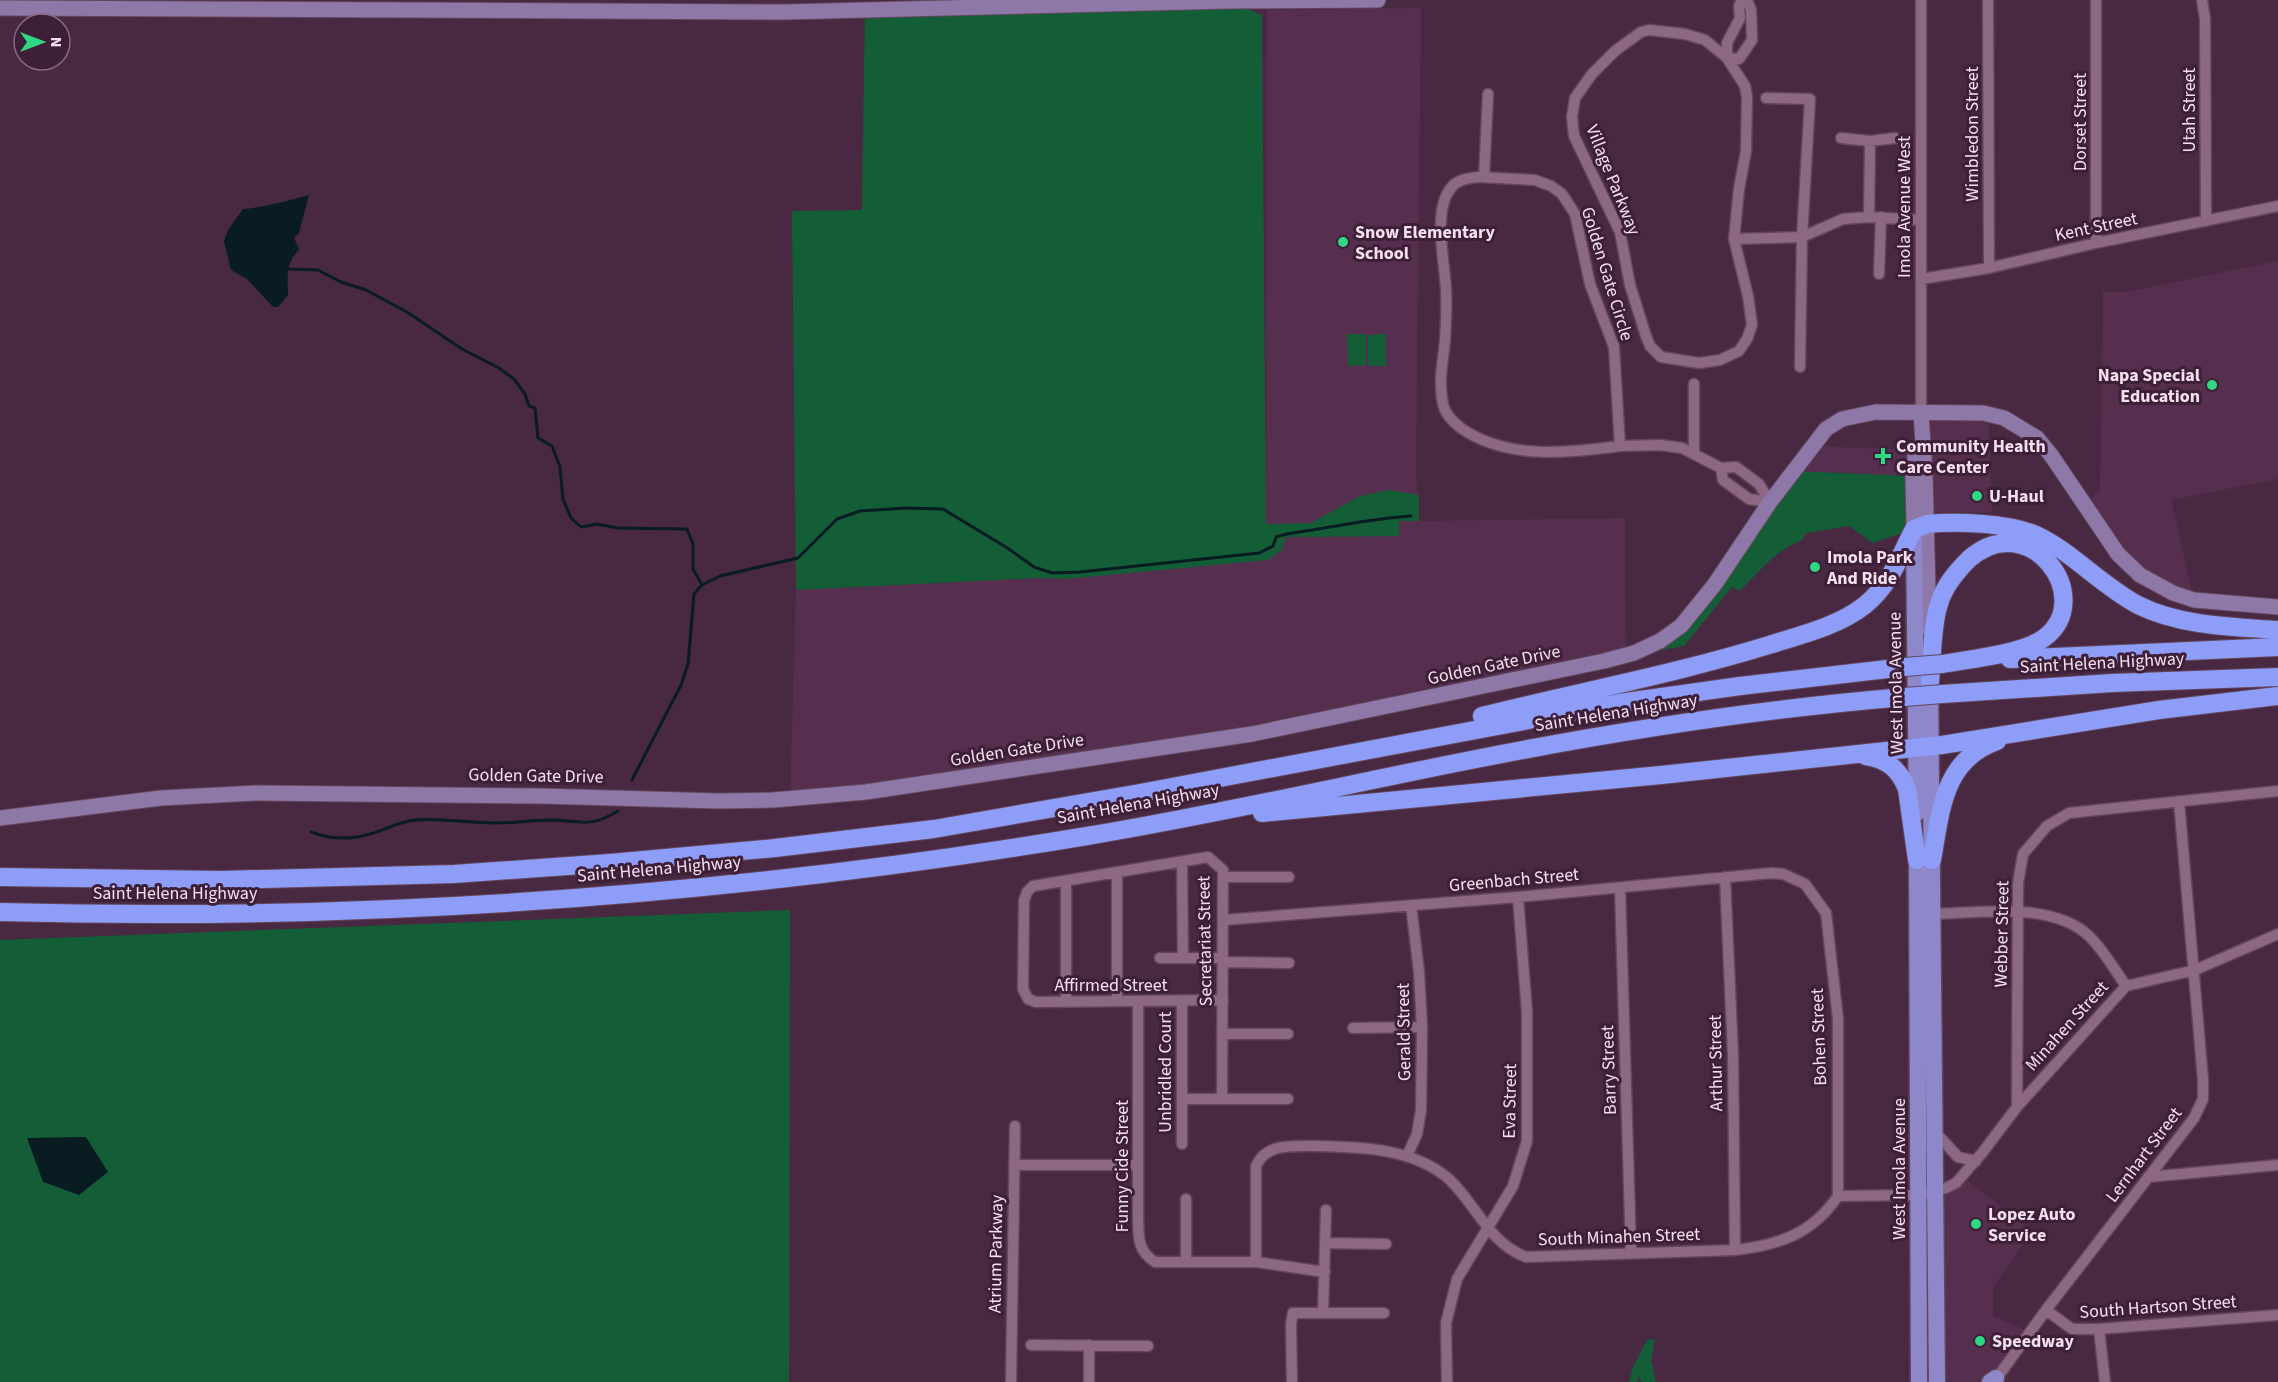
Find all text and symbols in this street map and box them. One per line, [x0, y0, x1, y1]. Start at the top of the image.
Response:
north arrow [12, 12, 72, 72]
text: N [45, 37, 67, 47]
street label: Wimbledon Street [1960, 66, 1985, 202]
street label: Utah Street [2177, 68, 2202, 152]
street label: Dorset Street [2068, 73, 2093, 171]
street label: Village Parkway [1579, 121, 1647, 240]
street label: Imola Avenue West [1892, 136, 1917, 278]
street label: Golden Gate Circle [1575, 204, 1639, 344]
street label: Kent Street [2052, 206, 2140, 248]
place label: Snow Elementary School [1355, 220, 1495, 266]
marker: Snow Elementary School [1336, 235, 1350, 249]
place label: Napa Special Education [2098, 363, 2200, 409]
marker: Napa Special Education [2205, 378, 2219, 392]
place label: Community Health Care Center [1896, 434, 2046, 480]
marker: Community Health Care Center [1874, 447, 1892, 465]
place label: U-Haul [1989, 484, 2044, 509]
marker: U-Haul [1970, 489, 1984, 503]
place label: Imola Park And Ride [1826, 545, 1913, 591]
marker: Imola Park And Ride [1808, 560, 1822, 574]
street label: West Imola Avenue [1882, 612, 1910, 754]
street label: Golden Gate Drive [1425, 639, 1563, 691]
street label: Saint Helena Highway [2019, 646, 2185, 680]
street label: Saint Helena Highway [1533, 688, 1700, 738]
street label: Golden Gate Drive [948, 727, 1086, 773]
street label: Golden Gate Drive [468, 762, 604, 790]
street label: Saint Helena Highway [1055, 777, 1222, 831]
street label: Saint Helena Highway [576, 849, 743, 889]
street label: Greenbach Street [1448, 862, 1580, 898]
street label: Secretariat Street [1191, 875, 1219, 1007]
street label: Webber Street [1989, 880, 2015, 988]
street label: Saint Helena Highway [93, 881, 258, 906]
street label: Affirmed Street [1054, 973, 1168, 998]
street label: Minahen Street [2020, 975, 2114, 1077]
street label: Gerald Street [1391, 983, 1417, 1081]
street label: Bohen Street [1805, 988, 1833, 1086]
street label: Unbridled Court [1153, 1011, 1178, 1133]
street label: Arthur Street [1703, 1014, 1729, 1112]
street label: Barry Street [1595, 1025, 1623, 1115]
street label: Eva Street [1497, 1063, 1523, 1139]
street label: West Imola Avenue [1887, 1098, 1912, 1240]
street label: Funny Cide Street [1110, 1100, 1135, 1232]
street label: Lernhart Street [2100, 1102, 2188, 1208]
street label: Atrium Parkway [982, 1194, 1010, 1313]
place label: Lopez Auto Service [1988, 1202, 2076, 1248]
marker: Lopez Auto Service [1969, 1217, 1983, 1231]
street label: South Minahen Street [1537, 1222, 1701, 1252]
street label: South Hartson Street [2079, 1289, 2237, 1325]
place label: Speedway [1992, 1329, 2075, 1354]
marker: Speedway [1973, 1334, 1987, 1348]

